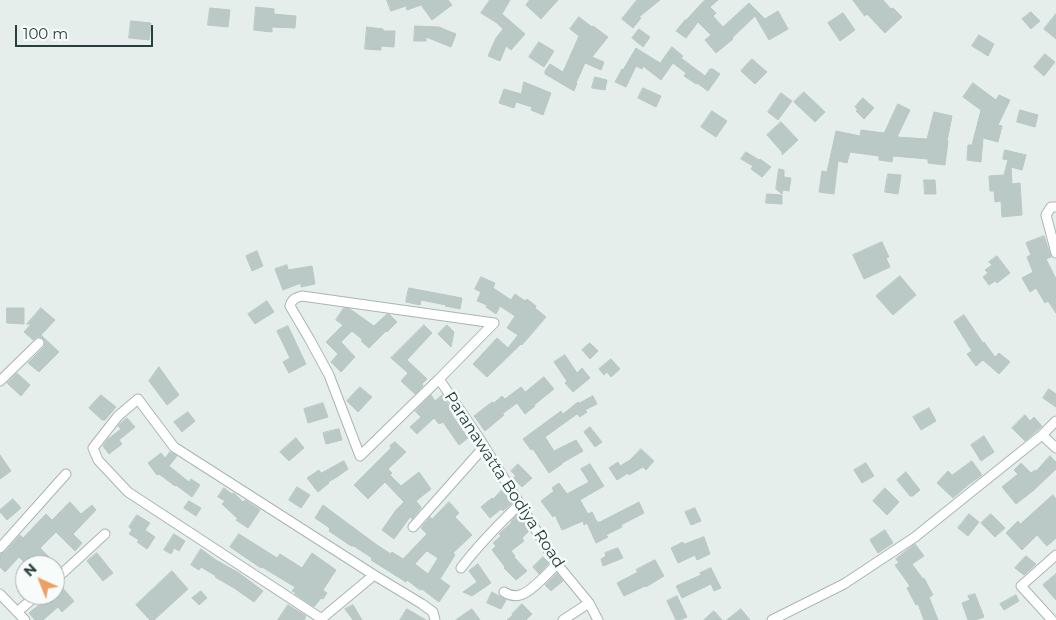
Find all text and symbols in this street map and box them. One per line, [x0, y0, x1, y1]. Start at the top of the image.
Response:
scale bar [18, 15, 155, 47]
text: 100 m [23, 24, 68, 43]
street label: Paranawatta Bodiya Road [440, 388, 568, 572]
north arrow [15, 555, 65, 605]
text: N [20, 560, 41, 580]

